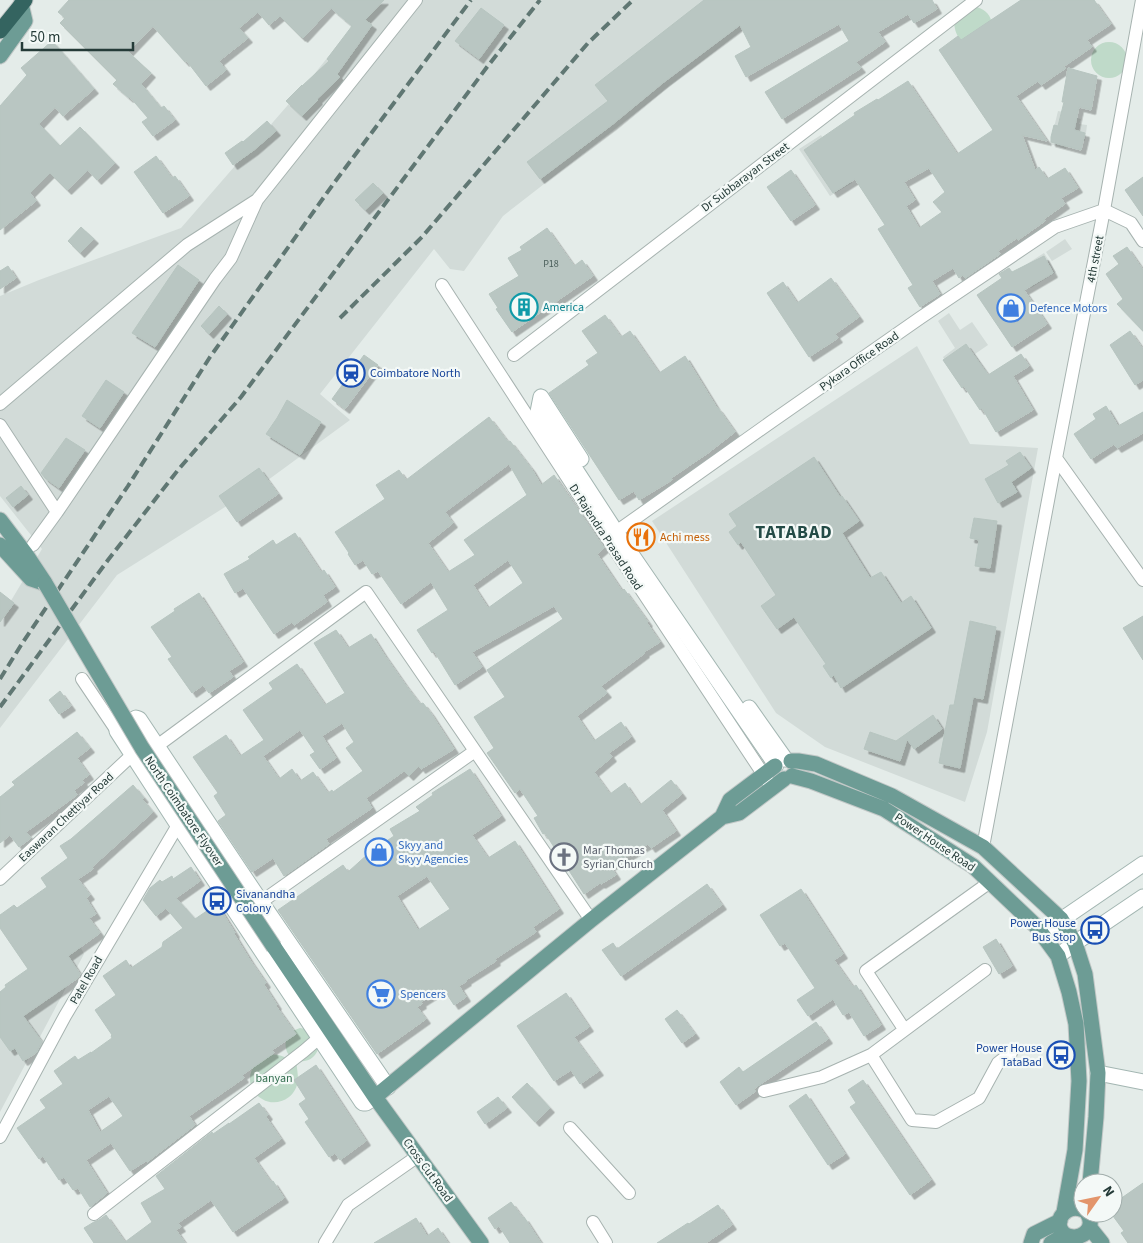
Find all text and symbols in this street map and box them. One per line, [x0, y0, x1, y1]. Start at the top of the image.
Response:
scale bar [22, 20, 134, 52]
text: 50 m [30, 27, 60, 48]
street label: Dr Subbarayan Street [698, 139, 793, 216]
street label: 4th street [1083, 234, 1108, 284]
house number: P18 [543, 257, 559, 271]
building icon: America [509, 292, 539, 322]
shop icon: Defence Motors [996, 293, 1026, 323]
place label: America [543, 299, 584, 316]
place label: Defence Motors [1030, 300, 1107, 317]
street label: Pykara Office Road [816, 328, 903, 395]
station icon: Coimbatore North [336, 358, 366, 388]
place label: Coimbatore North [370, 365, 460, 382]
street label: Dr Rajendra Prasad Road [565, 481, 646, 594]
district label: TATABAD [755, 520, 833, 545]
restaurant icon: Achi mess [626, 522, 656, 552]
place label: Achi mess [660, 529, 710, 546]
street label: North Coimbatore Flyover [140, 753, 227, 870]
street label: Easwaran Chettiyar Road [15, 769, 118, 866]
street label: Power House Road [891, 809, 978, 876]
shop icon: Skyy and Skyy Agencies [364, 837, 394, 867]
place label: Skyy and Skyy Agencies [398, 837, 468, 868]
church icon: Mar Thomas Syrian Church [549, 842, 579, 872]
place label: Mar Thomas Syrian Church [583, 842, 653, 873]
bus stop icon: Sivanandha Colony [202, 886, 232, 916]
place label: Sivanandha Colony [236, 886, 295, 917]
place label: Power House Bus Stop [1010, 915, 1076, 946]
bus stop icon: Power House Bus Stop [1080, 915, 1110, 945]
street label: Patel Road [66, 953, 107, 1008]
supermarket icon: Spencers [366, 979, 396, 1009]
place label: Spencers [400, 986, 446, 1003]
place label: Power House TataBad [976, 1040, 1042, 1071]
bus stop icon: Power House TataBad [1046, 1040, 1076, 1070]
park label: banyan [255, 1070, 293, 1087]
street label: Cross Cut Road [399, 1135, 457, 1206]
north arrow [1073, 1173, 1123, 1223]
text: N [1097, 1182, 1119, 1201]

